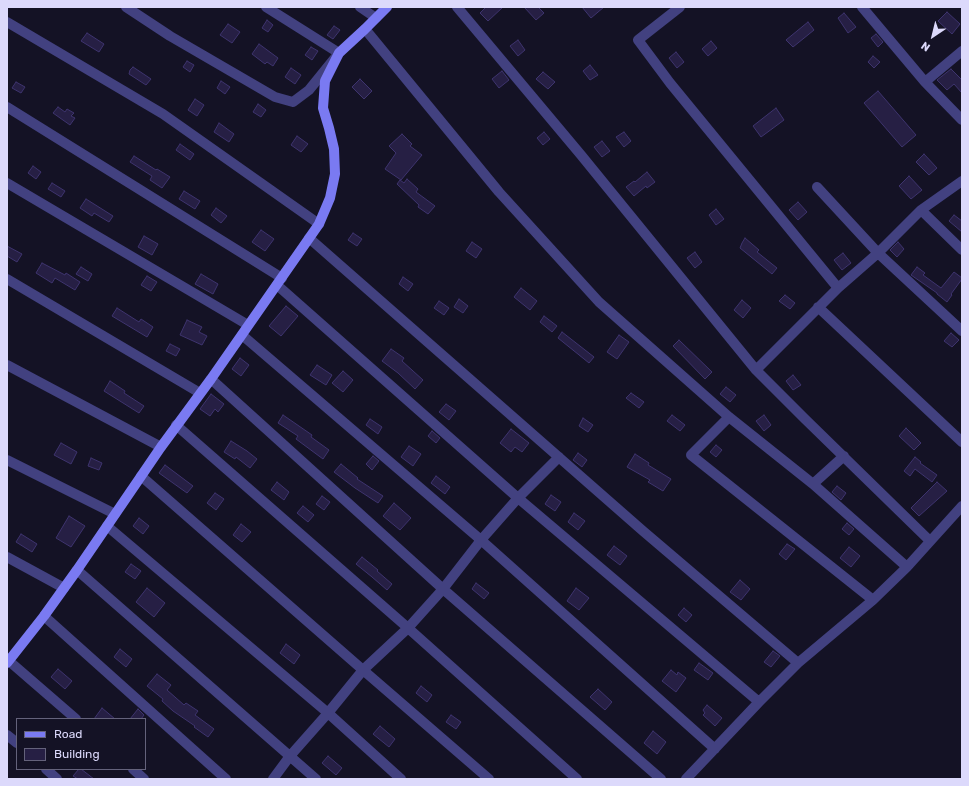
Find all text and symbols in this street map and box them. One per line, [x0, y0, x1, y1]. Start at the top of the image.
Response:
north arrow [913, 16, 953, 56]
text: N [919, 39, 933, 54]
legend [16, 718, 146, 770]
text: Road [54, 727, 82, 741]
text: Building [54, 747, 100, 761]

